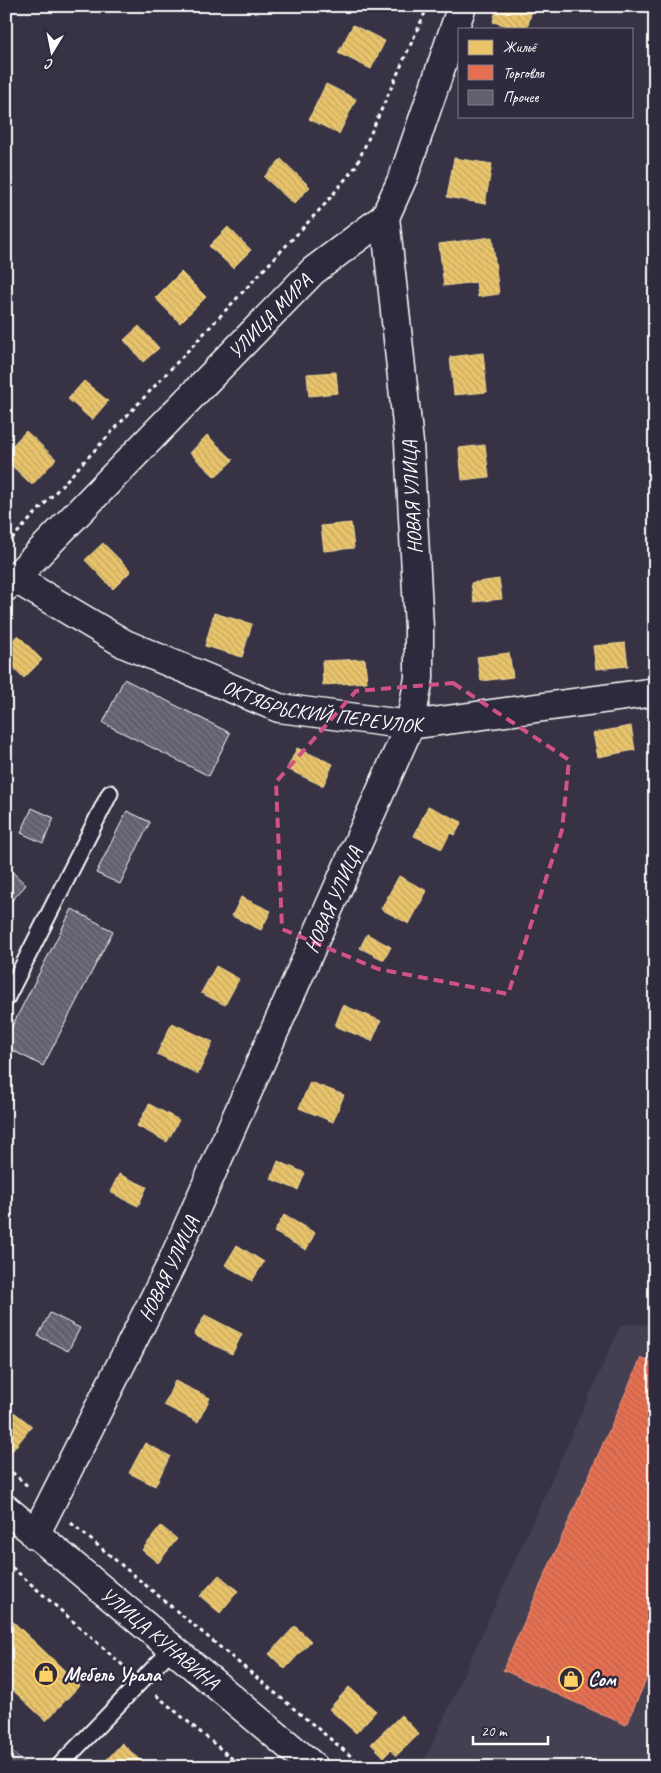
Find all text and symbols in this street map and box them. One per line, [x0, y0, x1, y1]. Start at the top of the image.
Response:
north arrow [28, 28, 78, 78]
legend [458, 28, 634, 118]
text: Жильё [503, 38, 538, 57]
text: С [43, 55, 55, 73]
text: Торговля [503, 64, 546, 83]
text: Прочее [503, 88, 539, 107]
street label: УЛИЦА МИРА [222, 267, 317, 364]
street label: НОВАЯ УЛИЦА [396, 439, 427, 554]
street label: ОКТЯБРЬСКИЙ ПЕРЕУЛОК [219, 674, 427, 738]
street label: НОВАЯ УЛИЦА [298, 842, 368, 957]
street label: НОВАЯ УЛИЦА [132, 1211, 204, 1325]
street label: УЛИЦА КУНАВИНА [96, 1581, 225, 1695]
shop icon: Мебель Урала [33, 1661, 59, 1687]
place label: Мебель Урала [64, 1662, 163, 1687]
shop icon: Сом [558, 1666, 584, 1692]
place label: Сом [588, 1667, 617, 1692]
scale bar [473, 1713, 548, 1745]
text: 20 m [481, 1722, 508, 1741]

